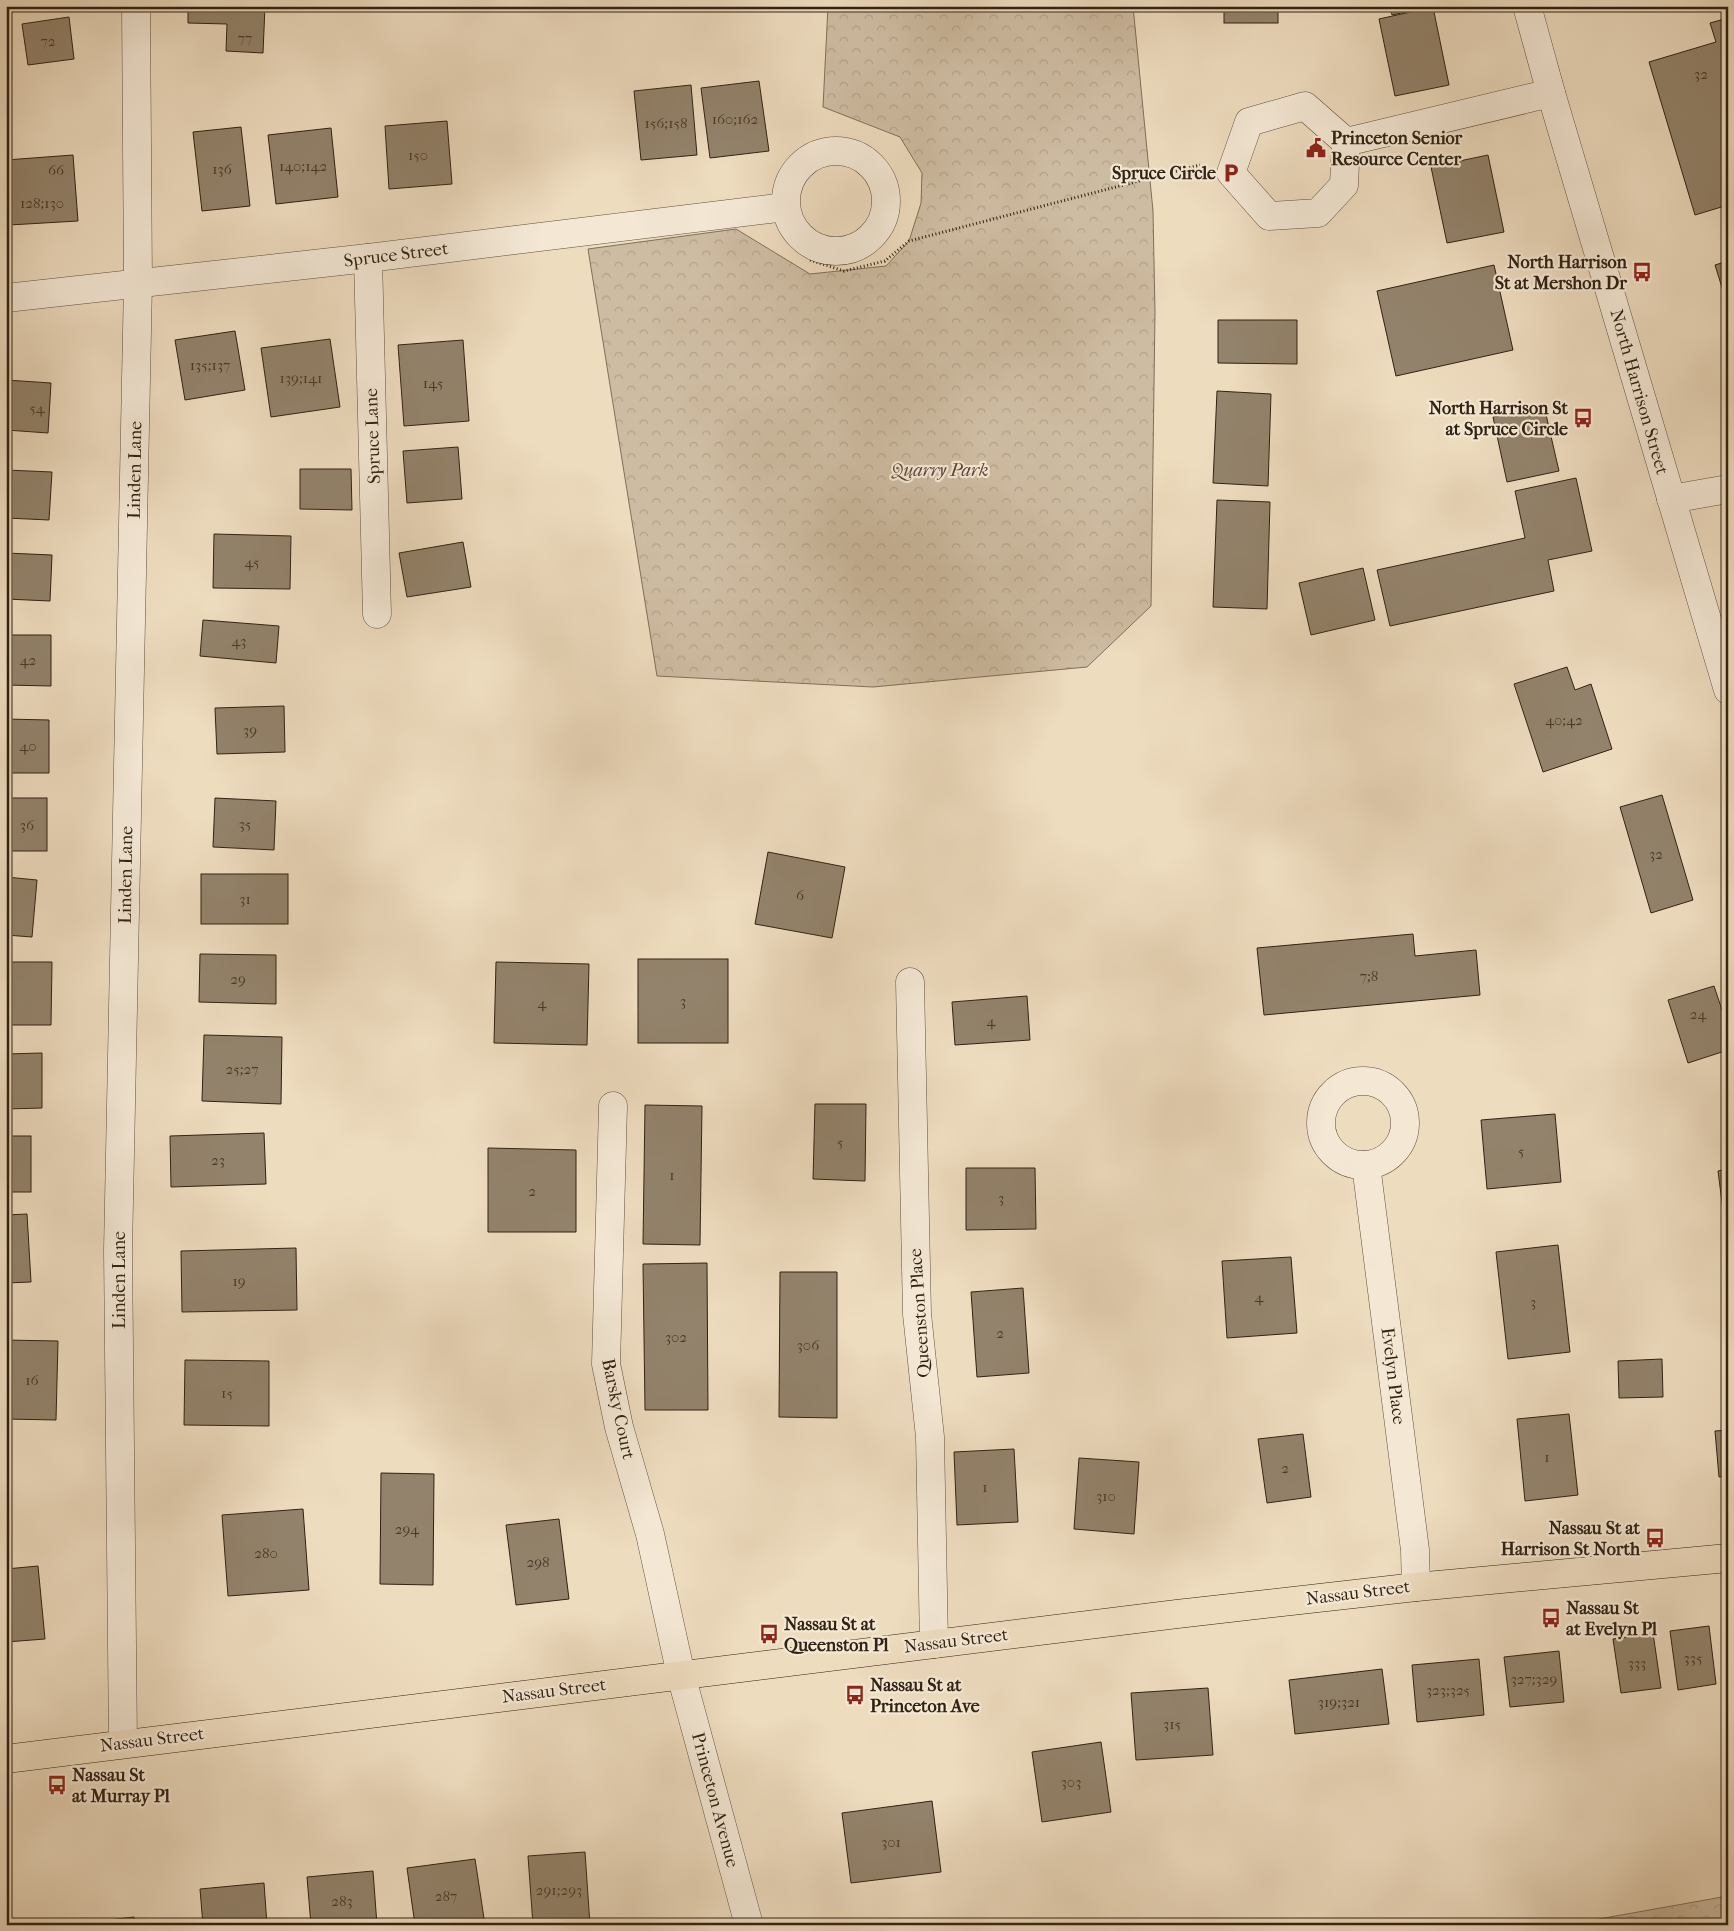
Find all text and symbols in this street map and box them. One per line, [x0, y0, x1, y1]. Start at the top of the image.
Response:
house number: 77 [238, 29, 252, 47]
house number: 72 [41, 32, 56, 50]
house number: 32 [1694, 65, 1708, 83]
house number: 160;162 [712, 110, 759, 128]
house number: 156;158 [644, 114, 688, 132]
place label: Princeton Senior Resource Center [1331, 128, 1463, 170]
public building icon: Princeton Senior Resource Center [1305, 137, 1327, 159]
house number: 150 [408, 146, 428, 164]
house number: 140;142 [279, 157, 327, 175]
house number: 136 [212, 160, 233, 178]
house number: 66 [48, 161, 65, 179]
parking icon: Spruce Circle [1220, 162, 1242, 184]
place label: Spruce Circle [1112, 163, 1216, 184]
house number: 128;130 [20, 194, 64, 212]
street label: Spruce Street [343, 238, 450, 272]
place label: North Harrison St at Mershon Dr [1495, 252, 1628, 294]
bus stop icon: North Harrison St at Mershon Dr [1631, 261, 1653, 283]
street label: North Harrison Street [1605, 307, 1673, 478]
house number: 135;137 [190, 356, 230, 374]
house number: 139;141 [280, 369, 322, 387]
house number: 145 [423, 374, 443, 392]
street label: Spruce Lane [361, 388, 385, 484]
place label: North Harrison St at Spruce Circle [1429, 398, 1569, 440]
house number: 54 [29, 399, 46, 417]
bus stop icon: North Harrison St at Spruce Circle [1572, 407, 1594, 429]
street label: Linden Lane [124, 421, 146, 519]
park label: Quarry Park [890, 460, 989, 481]
house number: 45 [245, 553, 259, 571]
house number: 43 [231, 632, 247, 650]
house number: 42 [20, 651, 37, 669]
house number: 40;42 [1545, 711, 1583, 729]
house number: 39 [243, 721, 257, 739]
house number: 40 [19, 737, 37, 755]
house number: 35 [239, 815, 251, 833]
house number: 36 [20, 816, 35, 834]
street label: Linden Lane [115, 826, 137, 924]
house number: 32 [1649, 845, 1663, 863]
house number: 6 [796, 886, 805, 904]
house number: 31 [239, 890, 251, 908]
house number: 7;8 [1360, 967, 1378, 985]
house number: 29 [230, 970, 246, 988]
house number: 3 [680, 992, 686, 1010]
house number: 4 [538, 994, 548, 1012]
house number: 24 [1690, 1005, 1707, 1023]
house number: 4 [987, 1012, 997, 1030]
house number: 25;27 [226, 1060, 258, 1078]
house number: 5 [837, 1133, 843, 1151]
house number: 5 [1518, 1142, 1524, 1160]
house number: 23 [211, 1151, 225, 1169]
house number: 1 [669, 1166, 675, 1184]
house number: 2 [528, 1182, 536, 1200]
house number: 3 [998, 1189, 1004, 1207]
street label: Linden Lane [109, 1231, 130, 1329]
street label: Queenston Place [905, 1248, 935, 1378]
house number: 19 [232, 1272, 246, 1290]
house number: 4 [1255, 1288, 1265, 1306]
house number: 3 [1530, 1293, 1536, 1311]
house number: 2 [996, 1324, 1004, 1342]
street label: Evelyn Place [1377, 1326, 1409, 1426]
house number: 302 [665, 1328, 687, 1346]
house number: 306 [797, 1336, 820, 1354]
street label: Barsky Court [597, 1357, 639, 1462]
house number: 16 [25, 1371, 40, 1389]
house number: 15 [221, 1384, 233, 1402]
house number: 1 [1544, 1448, 1550, 1466]
house number: 2 [1281, 1459, 1289, 1477]
house number: 1 [982, 1478, 988, 1496]
house number: 310 [1096, 1487, 1116, 1505]
place label: Nassau St at Harrison St North [1501, 1518, 1641, 1560]
house number: 294 [395, 1520, 420, 1538]
bus stop icon: Nassau St at Harrison St North [1644, 1527, 1666, 1549]
house number: 280 [254, 1544, 278, 1562]
house number: 298 [526, 1553, 550, 1571]
street label: Nassau Street [1305, 1576, 1412, 1610]
place label: Nassau St at Evelyn Pl [1566, 1598, 1658, 1640]
bus stop icon: Nassau St at Evelyn Pl [1540, 1607, 1562, 1629]
place label: Nassau St at Queenston Pl [784, 1614, 889, 1656]
bus stop icon: Nassau St at Queenston Pl [758, 1623, 780, 1645]
street label: Nassau Street [903, 1624, 1010, 1658]
house number: 335 [1684, 1649, 1702, 1667]
house number: 333 [1628, 1654, 1646, 1672]
house number: 327;329 [1511, 1670, 1557, 1688]
street label: Nassau Street [501, 1674, 608, 1708]
place label: Nassau St at Princeton Ave [870, 1675, 980, 1717]
house number: 323;325 [1426, 1681, 1470, 1699]
bus stop icon: Nassau St at Princeton Ave [844, 1684, 866, 1706]
house number: 319;321 [1318, 1693, 1360, 1711]
house number: 315 [1163, 1715, 1181, 1733]
street label: Nassau Street [99, 1723, 206, 1757]
street label: Princeton Avenue [687, 1730, 743, 1870]
place label: Nassau St at Murray Pl [72, 1765, 171, 1807]
house number: 303 [1061, 1773, 1081, 1791]
bus stop icon: Nassau St at Murray Pl [46, 1774, 68, 1796]
house number: 301 [881, 1833, 901, 1851]
house number: 291;293 [536, 1881, 582, 1899]
house number: 287 [435, 1887, 457, 1905]
house number: 283 [331, 1892, 353, 1910]

